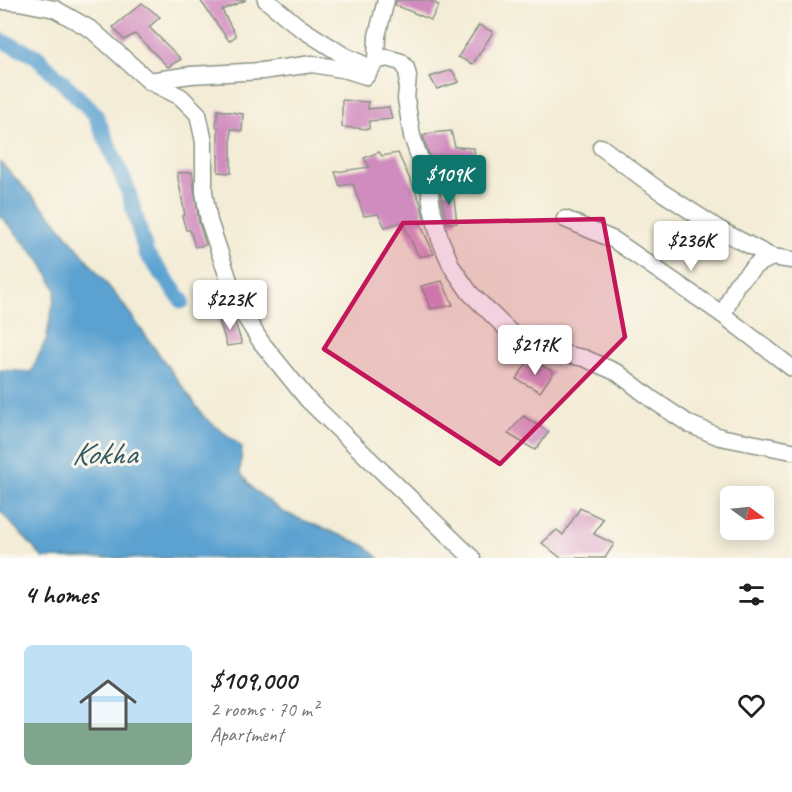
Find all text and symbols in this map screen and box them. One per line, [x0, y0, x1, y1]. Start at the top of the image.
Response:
pin: $109K [407, 155, 491, 206]
text: $109K [426, 162, 472, 187]
pin: $236K [649, 221, 733, 272]
text: $236K [668, 228, 714, 253]
pin: $223K [188, 280, 272, 331]
text: $223K [207, 287, 253, 312]
pin: $217K [493, 325, 577, 376]
text: $217K [512, 332, 558, 357]
water label: Kokha [72, 433, 139, 474]
north arrow [720, 486, 774, 540]
map controls [720, 486, 774, 540]
text: 4 homes [24, 578, 97, 611]
icon: filters [735, 578, 768, 611]
text: $109,000 [210, 664, 297, 697]
icon: home [72, 669, 144, 741]
icon: heart [735, 689, 768, 722]
text: 2 rooms · 70 m² [210, 697, 318, 722]
text: Apartment [210, 722, 283, 747]

